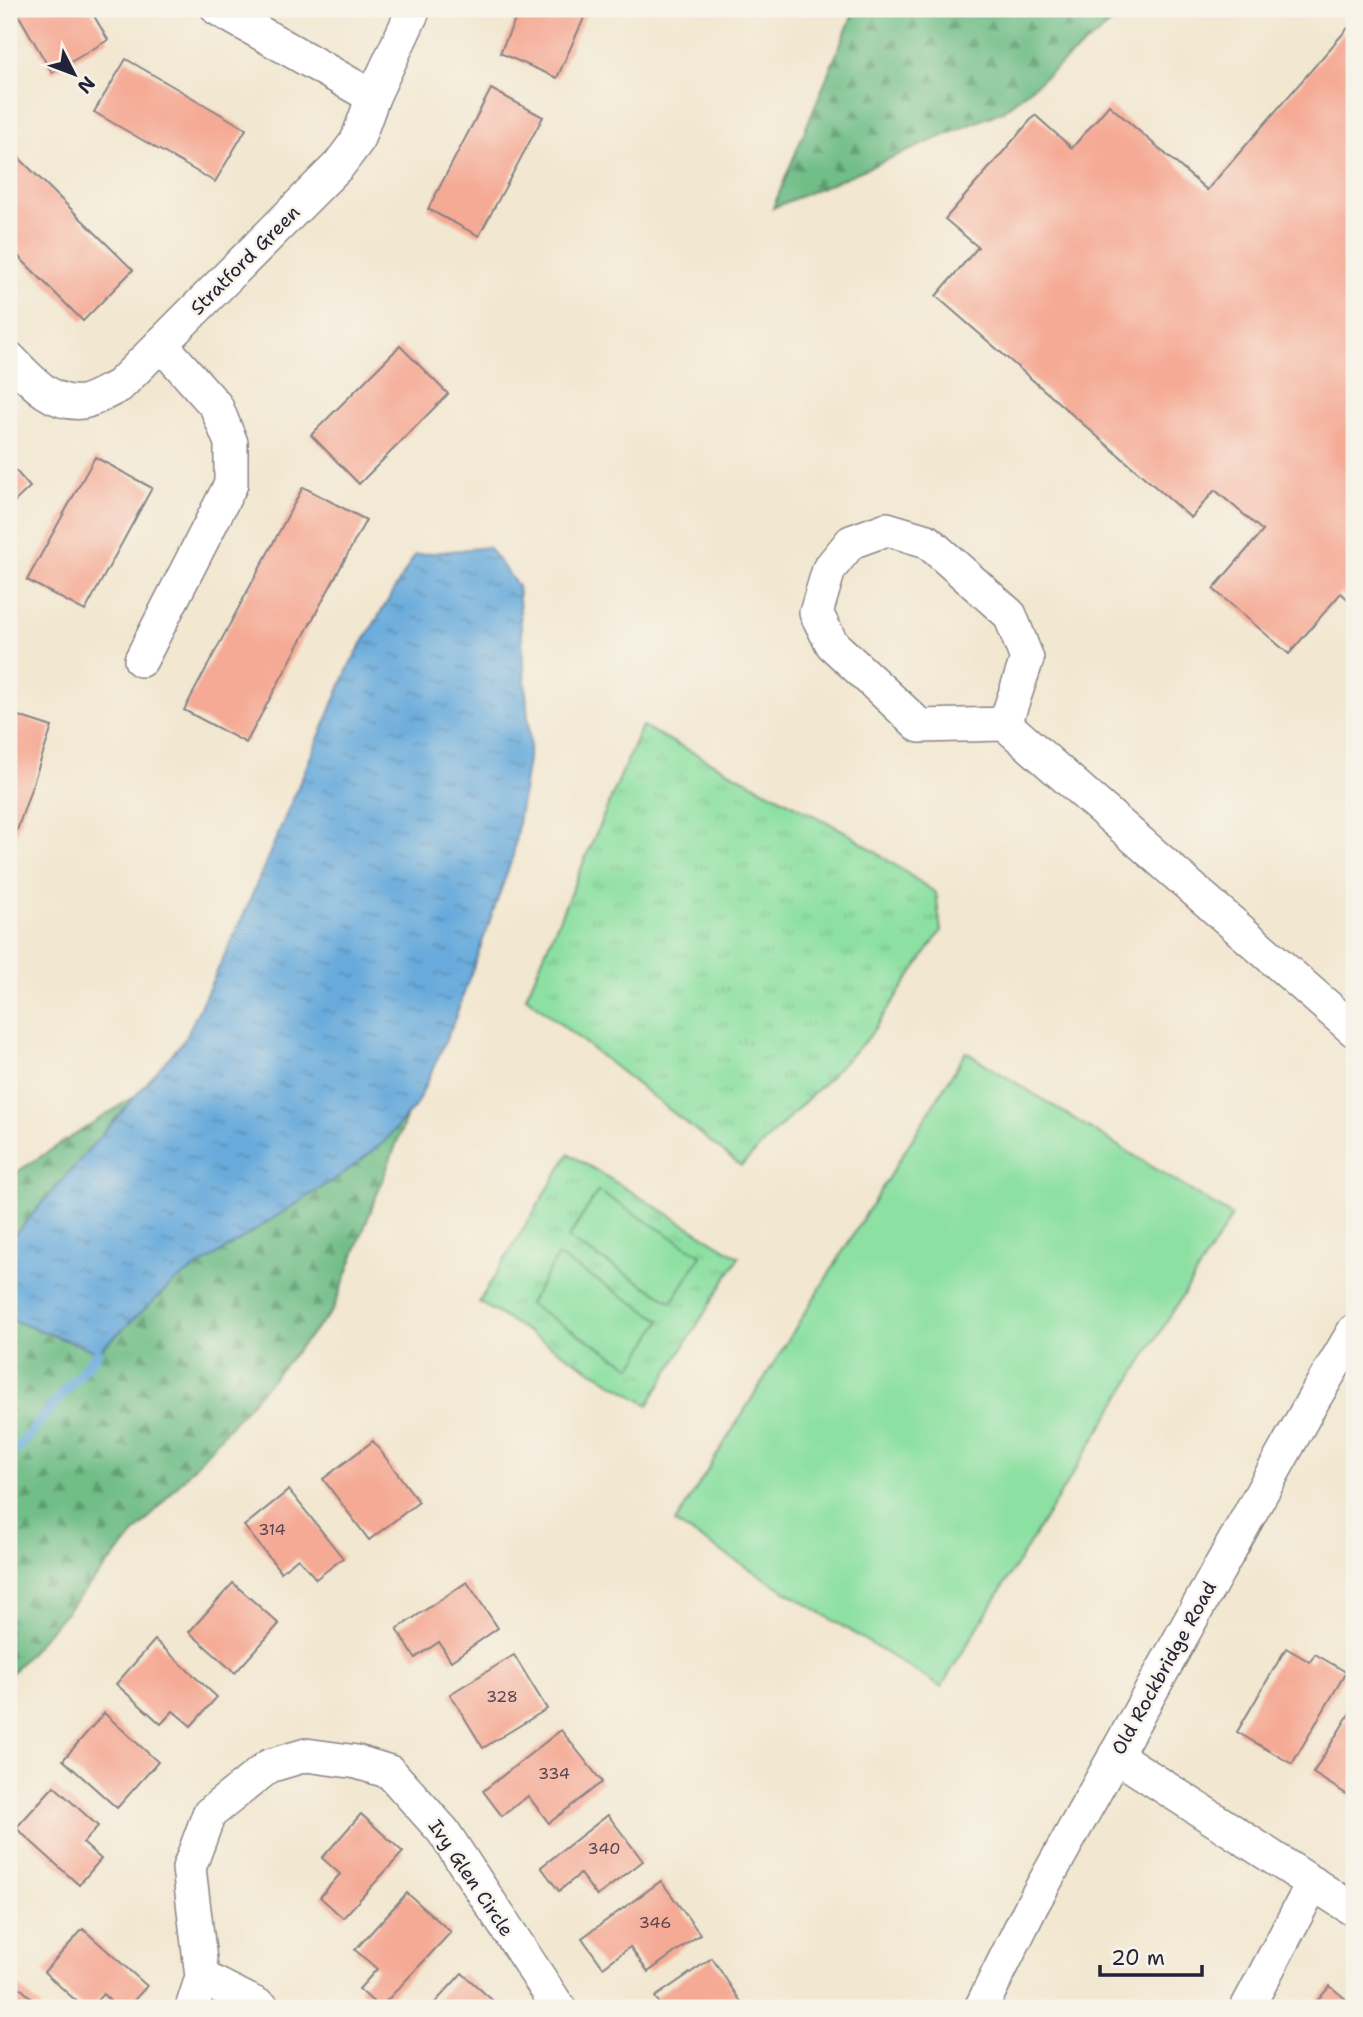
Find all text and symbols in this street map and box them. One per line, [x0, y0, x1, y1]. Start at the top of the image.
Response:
north arrow [38, 38, 108, 108]
text: N [72, 71, 101, 99]
street label: Stratford Green [185, 200, 305, 320]
house number: 314 [258, 1519, 286, 1540]
street label: Old Rockbridge Road [1106, 1577, 1222, 1759]
house number: 328 [486, 1686, 518, 1707]
house number: 334 [538, 1763, 570, 1784]
street label: Ivy Glen Circle [423, 1815, 519, 1941]
house number: 340 [588, 1838, 620, 1859]
house number: 346 [639, 1912, 671, 1933]
scale bar [1100, 1933, 1202, 1977]
text: 20 m [1111, 1944, 1165, 1972]

